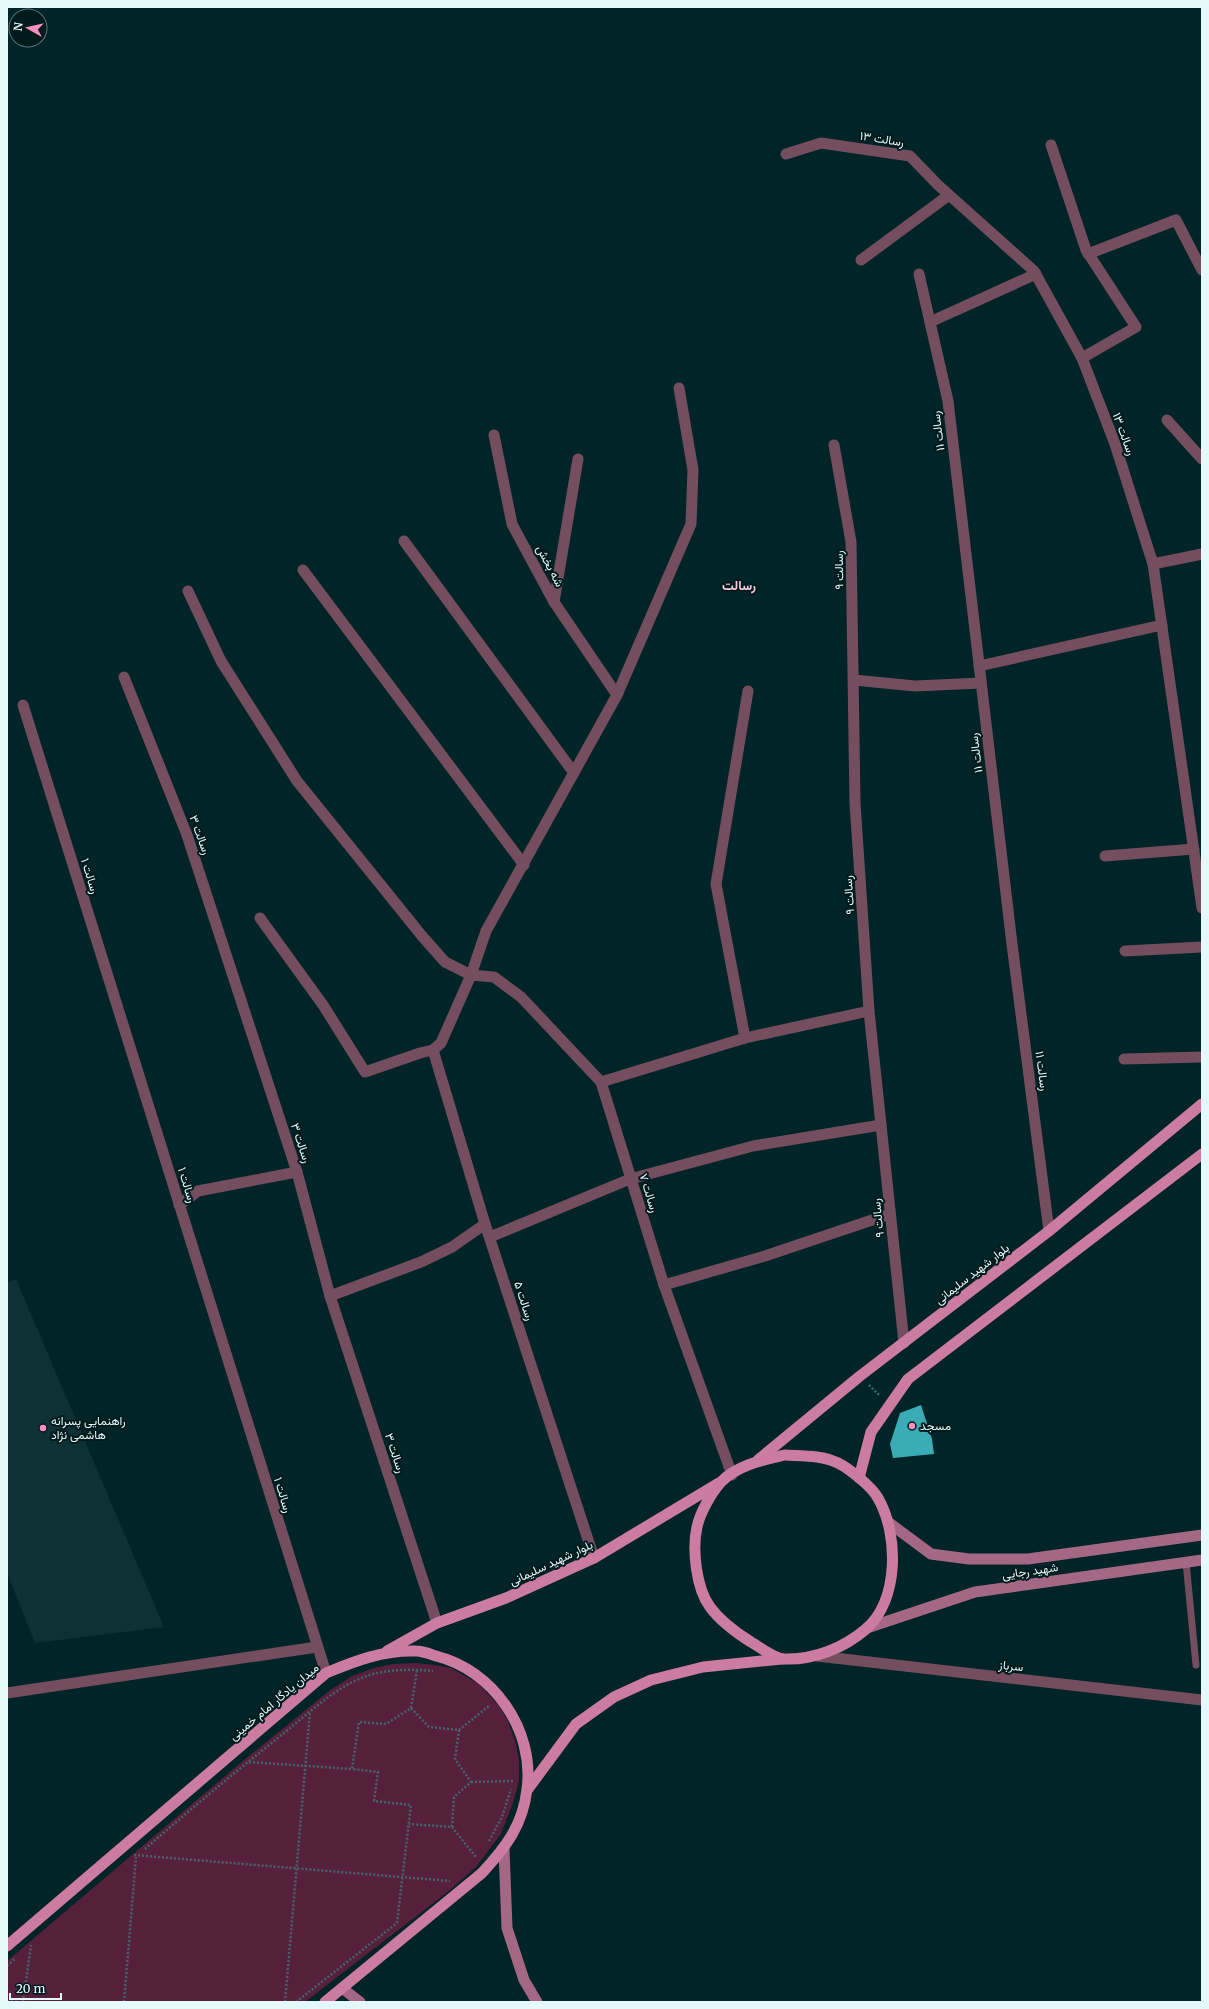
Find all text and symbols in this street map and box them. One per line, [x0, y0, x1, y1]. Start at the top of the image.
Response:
north arrow [8, 8, 48, 48]
text: N [11, 21, 26, 32]
street label: رسالت ۱۳ [859, 128, 905, 150]
street label: رسالت ۱۱ [928, 410, 948, 452]
street label: رسالت ۱۳ [1109, 410, 1139, 458]
street label: شه بخش [532, 542, 568, 590]
street label: رسالت ۹ [831, 550, 847, 590]
district label: رسالت [722, 577, 756, 594]
street label: رسالت ۱۱ [966, 732, 986, 774]
street label: رسالت ۳ [185, 813, 215, 857]
street label: رسالت ۱ [77, 856, 103, 896]
street label: رسالت ۹ [840, 875, 858, 915]
street label: رسالت ۱۱ [1032, 1050, 1052, 1092]
street label: رسالت ۳ [287, 1121, 315, 1165]
street label: رسالت ۱ [174, 1165, 200, 1205]
street label: رسالت ۷ [635, 1171, 663, 1215]
street label: رسالت ۹ [868, 1198, 888, 1238]
street label: بلوار شهید سلیمانی [931, 1240, 1013, 1308]
street label: رسالت ۵ [510, 1279, 538, 1323]
place label: راهنمایی پسرانه هاشمی نژاد [51, 1413, 126, 1443]
place label: مسجد [920, 1418, 951, 1433]
marker: مسجد [907, 1421, 917, 1431]
marker: راهنمایی پسرانه هاشمی نژاد [38, 1423, 48, 1433]
street label: رسالت ۳ [381, 1431, 409, 1475]
street label: رسالت ۱ [270, 1475, 296, 1515]
street label: بلوار شهید سلیمانی [507, 1537, 595, 1589]
street label: شهید رجایی [1001, 1559, 1059, 1583]
street label: سرباز [997, 1657, 1024, 1675]
street label: میدان یادگار امام خمینی [226, 1660, 322, 1744]
scale bar [10, 1975, 61, 2001]
text: 20 m [16, 1981, 45, 1996]

